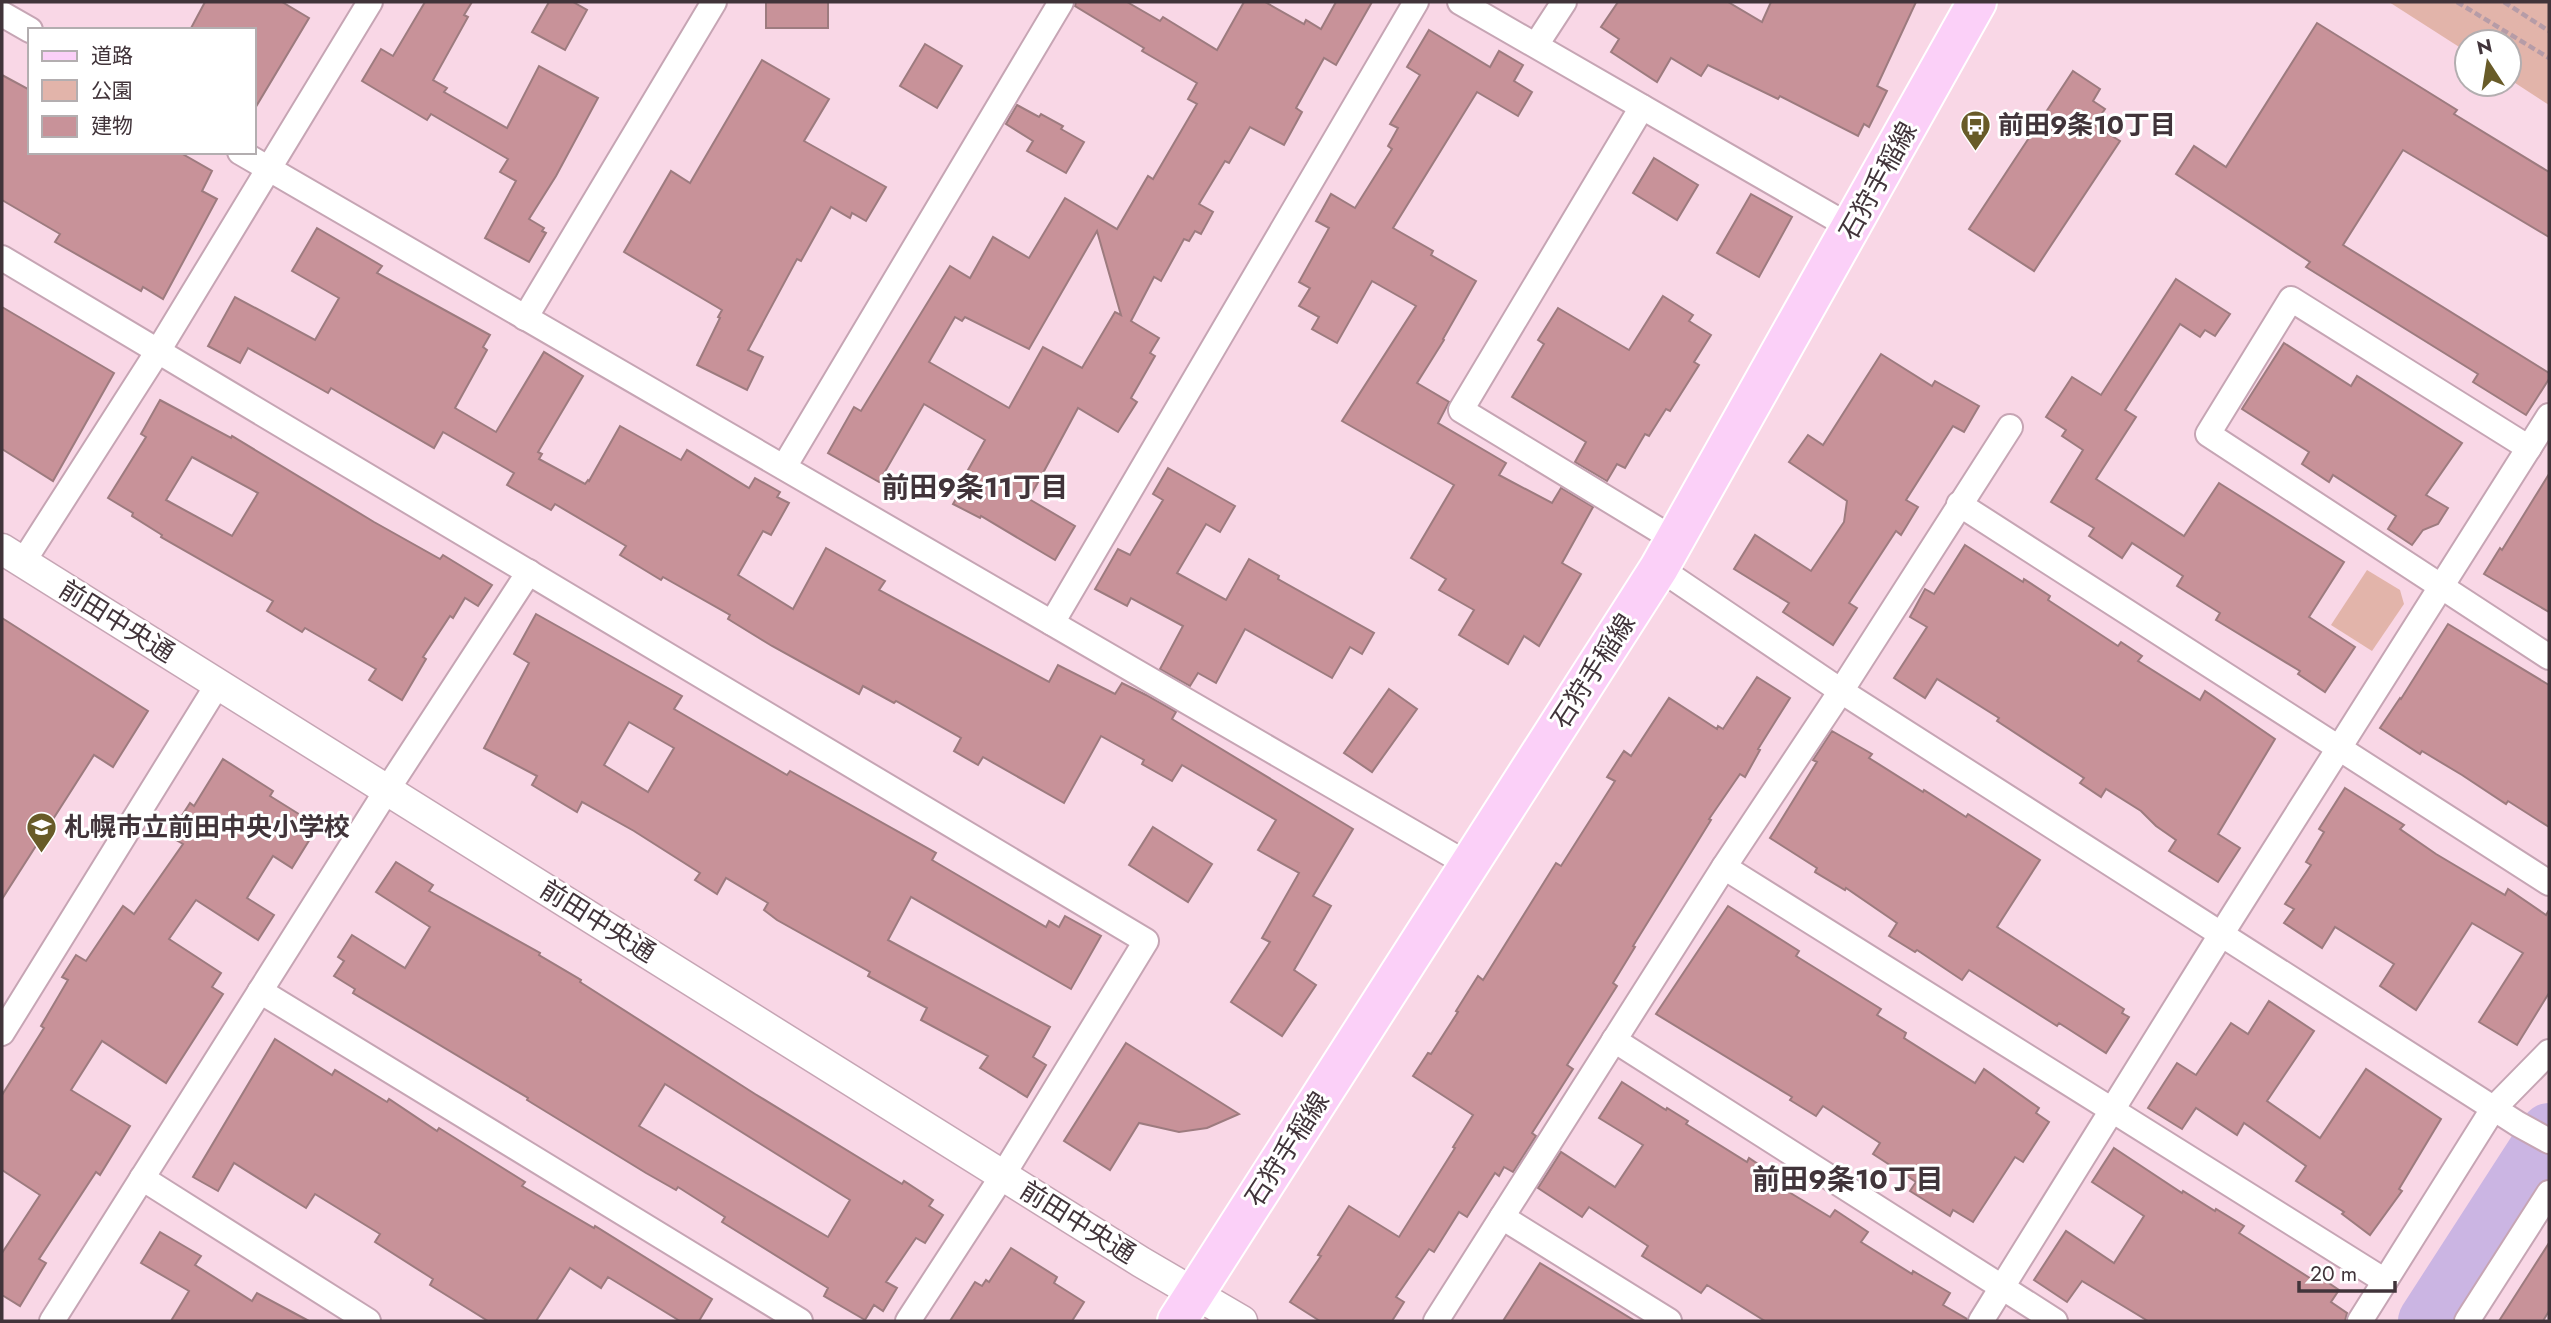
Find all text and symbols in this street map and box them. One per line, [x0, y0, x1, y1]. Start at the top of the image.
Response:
legend [28, 28, 256, 154]
north arrow [2453, 28, 2523, 98]
text: N [2474, 32, 2495, 62]
text: 道路 [91, 41, 133, 71]
text: 公園 [91, 76, 133, 106]
place label: 前田9条10丁目 [1998, 106, 2176, 144]
bus stop icon: 前田9条10丁目 [1958, 108, 1992, 152]
text: 建物 [91, 111, 133, 141]
street label: 石狩手稲線 [1830, 115, 1926, 247]
district label: 前田9条11丁目 [881, 467, 1069, 508]
street label: 前田中央通 [52, 570, 182, 672]
street label: 石狩手稲線 [1542, 606, 1644, 736]
place label: 札幌市立前田中央小学校 [64, 808, 350, 846]
school or university icon: 札幌市立前田中央小学校 [24, 810, 58, 854]
street label: 前田中央通 [533, 870, 663, 972]
street label: 石狩手稲線 [1236, 1084, 1338, 1214]
district label: 前田9条10丁目 [1752, 1159, 1944, 1200]
street label: 前田中央通 [1013, 1171, 1143, 1273]
scale bar [2299, 1250, 2395, 1294]
text: 20 m [2310, 1259, 2357, 1289]

